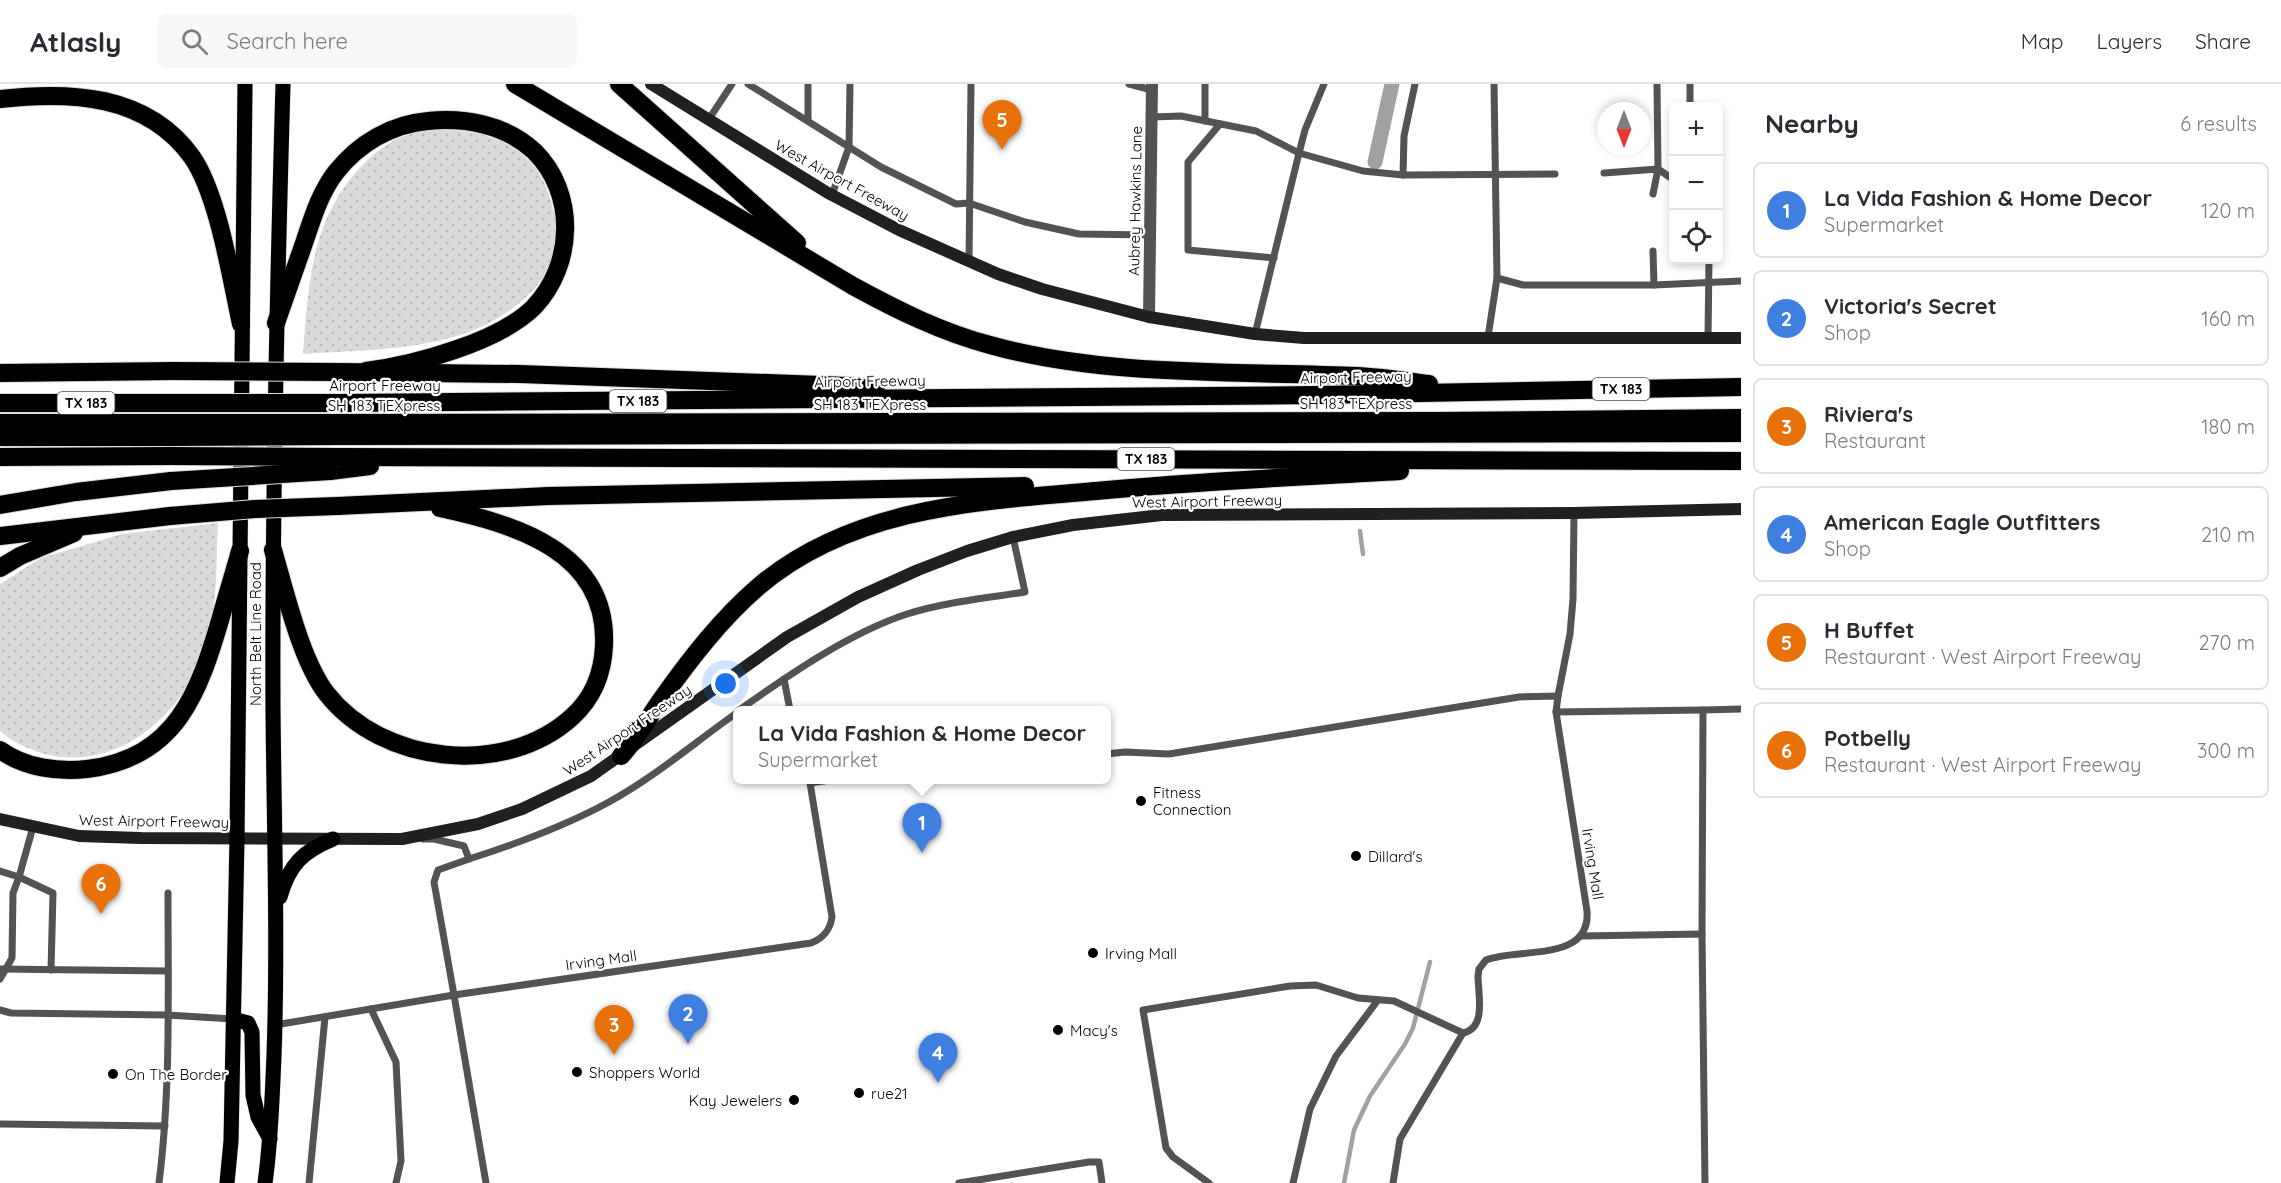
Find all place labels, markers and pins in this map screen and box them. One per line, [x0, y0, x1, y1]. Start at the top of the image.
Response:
pin: 5 [982, 100, 1022, 150]
place label: Fitness Connection [1153, 783, 1231, 819]
marker: Fitness Connection [1134, 794, 1148, 808]
pin: 1 [902, 804, 942, 853]
place label: Dillard's [1368, 847, 1422, 866]
marker: Dillard's [1349, 849, 1363, 863]
pin: 6 [82, 864, 120, 914]
place label: Irving Mall [1105, 944, 1177, 963]
marker: Irving Mall [1086, 946, 1100, 960]
pin: 2 [668, 994, 708, 1044]
pin: 3 [594, 1006, 634, 1055]
place label: Macy's [1070, 1021, 1118, 1040]
marker: Macy's [1051, 1023, 1065, 1037]
pin: 4 [918, 1034, 958, 1083]
place label: Shoppers World [589, 1063, 700, 1082]
place label: On The Border [125, 1065, 227, 1084]
marker: Shoppers World [570, 1065, 584, 1079]
marker: On The Border [106, 1067, 120, 1081]
place label: rue21 [871, 1084, 908, 1103]
marker: rue21 [852, 1086, 866, 1100]
place label: Kay Jewelers [689, 1091, 782, 1110]
marker: Kay Jewelers [787, 1093, 801, 1107]

